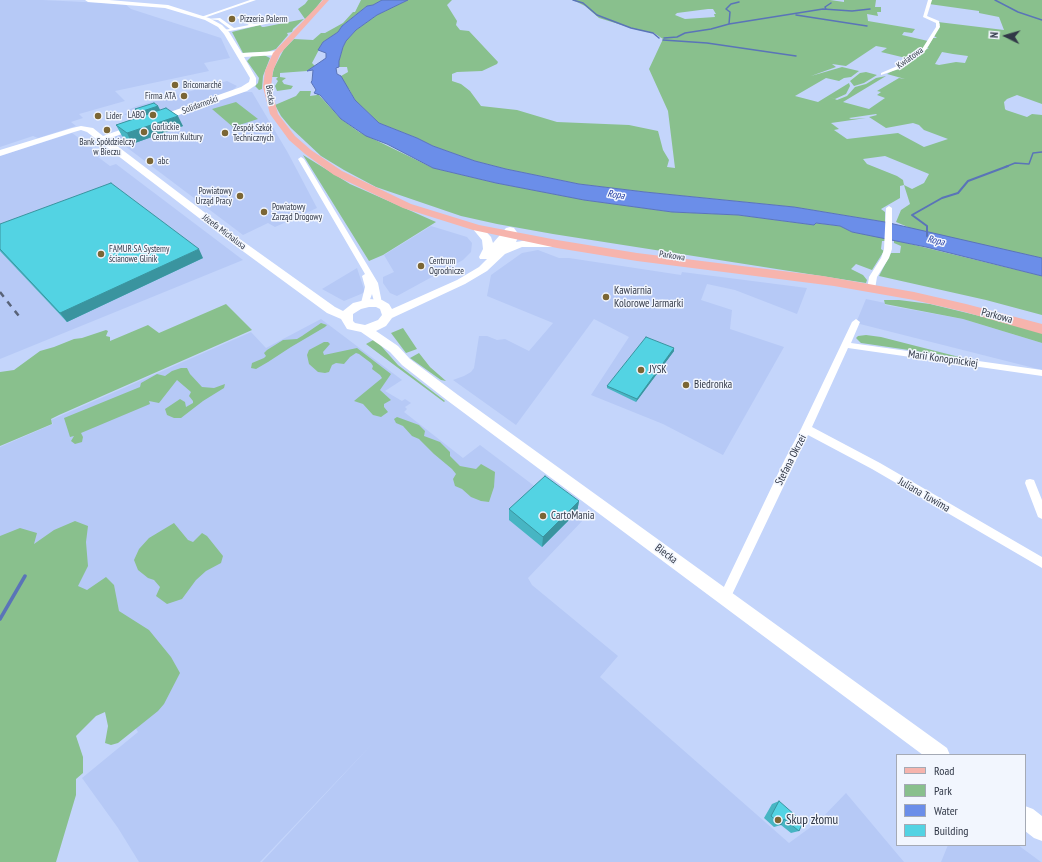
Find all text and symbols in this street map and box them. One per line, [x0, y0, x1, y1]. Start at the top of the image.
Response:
marker: Pizzeria Palerm [227, 14, 237, 24]
place label: Pizzeria Palerm [240, 14, 288, 24]
north arrow [986, 16, 1026, 56]
text: N [987, 31, 1001, 39]
street label: Kwiatowa [895, 45, 925, 71]
marker: Bricomarché [170, 80, 180, 90]
place label: Bricomarché [183, 80, 221, 90]
street label: Biecka [263, 84, 277, 106]
place label: Firma ATA [145, 91, 176, 101]
marker: Firma ATA [179, 91, 189, 101]
street label: Solidarności [180, 93, 220, 117]
place label: LABO [128, 110, 145, 120]
marker: LABO [148, 110, 158, 120]
marker: Lider [93, 111, 103, 121]
place label: Lider [106, 111, 122, 121]
place label: Gorlickie Centrum Kultury [152, 122, 203, 143]
place label: Zespół Szkół Technicznych [233, 123, 274, 144]
marker: Bank Spółdzielczy w Bieczu [102, 125, 112, 135]
marker: Gorlickie Centrum Kultury [139, 127, 149, 137]
marker: Zespół Szkół Technicznych [220, 128, 230, 138]
place label: Bank Spółdzielczy w Bieczu [79, 137, 135, 158]
marker: abc [145, 156, 155, 166]
place label: abc [158, 156, 169, 166]
place label: Powiatowy Urząd Pracy [196, 186, 232, 207]
water label: Ropa [607, 188, 625, 202]
marker: Powiatowy Urząd Pracy [235, 191, 245, 201]
place label: Powiatowy Zarząd Drogowy [272, 202, 322, 223]
marker: Powiatowy Zarząd Drogowy [259, 207, 269, 217]
street label: Józefa Michalusa [200, 212, 248, 252]
water label: Ropa [926, 233, 946, 249]
place label: FAMUR SA Systemy ścianowe Glinik [109, 244, 169, 265]
marker: FAMUR SA Systemy ścianowe Glinik [96, 249, 106, 259]
street label: Parkowa [658, 249, 686, 263]
place label: Centrum Ogrodnicze [429, 256, 464, 277]
marker: Centrum Ogrodnicze [416, 261, 426, 271]
place label: Kawiarnia Kolorowe Jarmarki [614, 284, 683, 310]
marker: Kawiarnia Kolorowe Jarmarki [601, 292, 611, 302]
street label: Parkowa [980, 306, 1014, 326]
street label: Marii Konopnickiej [907, 348, 979, 370]
place label: JYSK [649, 363, 667, 377]
marker: JYSK [636, 365, 646, 375]
place label: Biedronka [694, 378, 732, 392]
marker: Biedronka [681, 380, 691, 390]
street label: Stefana Okrzei [773, 432, 809, 488]
street label: Juliana Tuwima [896, 475, 952, 515]
place label: CartoMania [551, 509, 594, 523]
marker: CartoMania [538, 511, 548, 521]
street label: Biecka [652, 541, 680, 567]
legend [896, 754, 1026, 846]
text: Road [934, 763, 954, 778]
text: Park [934, 783, 952, 798]
text: Water [934, 803, 958, 818]
place label: Skup złomu [786, 812, 838, 828]
marker: Skup złomu [773, 815, 783, 825]
text: Building [934, 823, 969, 838]

